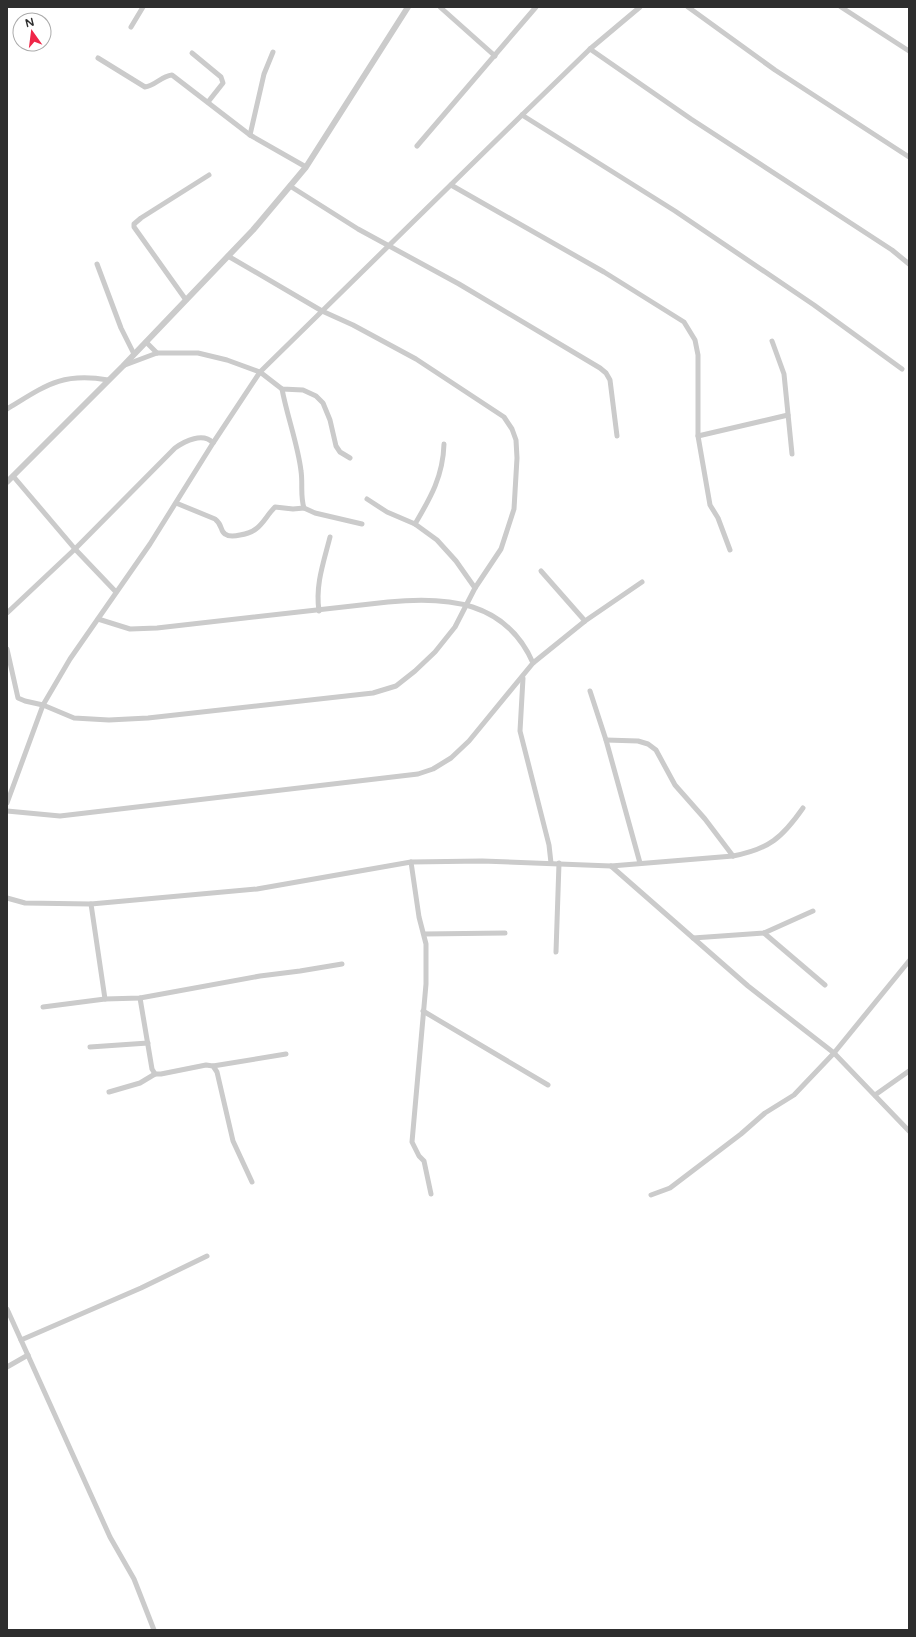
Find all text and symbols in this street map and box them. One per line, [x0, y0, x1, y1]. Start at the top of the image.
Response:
north arrow [12, 12, 52, 52]
text: N [24, 15, 36, 30]

